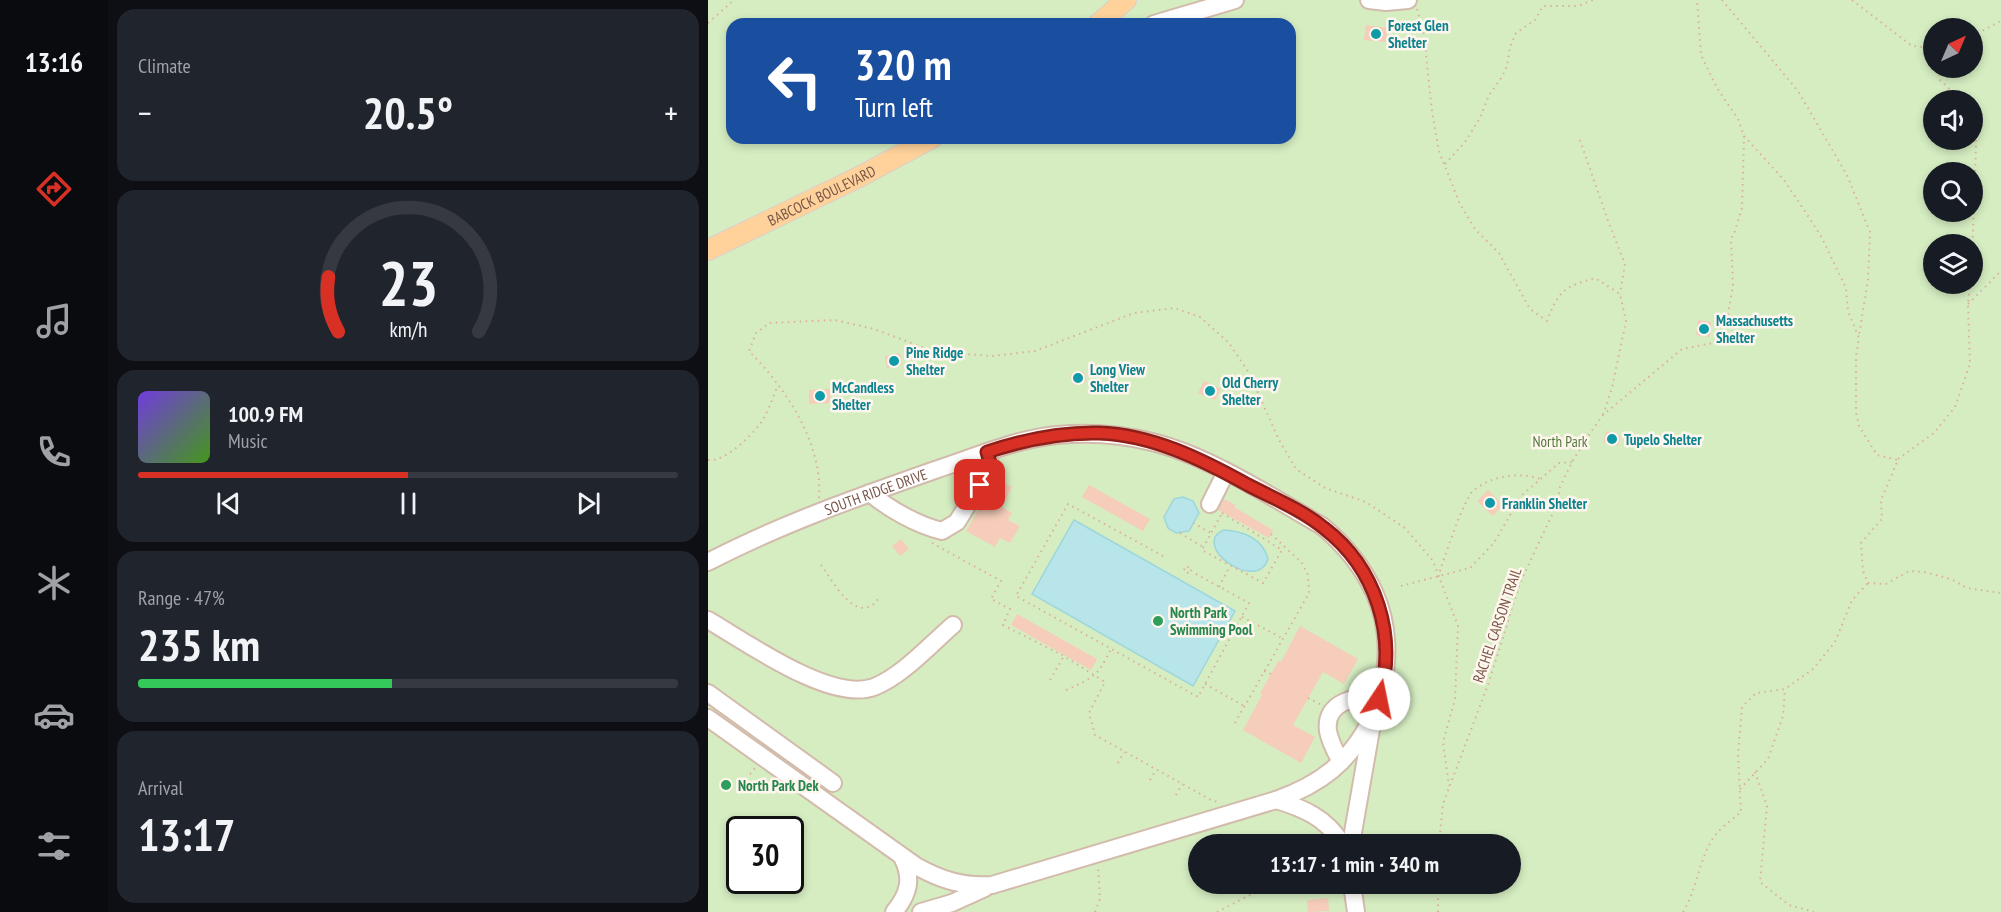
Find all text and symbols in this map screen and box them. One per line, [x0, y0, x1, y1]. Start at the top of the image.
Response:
place label: Forest Glen Shelter [1388, 16, 1449, 52]
north arrow [1923, 18, 1983, 78]
map controls [1923, 18, 1983, 294]
marker: Forest Glen Shelter [1369, 27, 1383, 41]
text: 320 m [855, 37, 952, 92]
icon: left [756, 42, 834, 120]
text: 13:16 [25, 45, 83, 79]
text: Climate [138, 53, 191, 79]
text: 20.5° [363, 83, 453, 141]
text: Turn left [855, 90, 933, 124]
button: sound [1923, 90, 1983, 150]
text: − [138, 91, 152, 134]
text: + [664, 91, 678, 134]
street label: BABCOCK BOULEVARD [764, 161, 879, 229]
button: search [1923, 162, 1983, 222]
icon: directions [33, 168, 75, 210]
button: layers [1923, 234, 1983, 294]
text: 23 [378, 243, 438, 324]
icon: music [33, 300, 75, 342]
place label: Massachusetts Shelter [1716, 311, 1793, 347]
text: km/h [389, 316, 427, 344]
marker: Massachusetts Shelter [1697, 322, 1711, 336]
place label: Pine Ridge Shelter [906, 343, 963, 379]
marker: Pine Ridge Shelter [887, 354, 901, 368]
place label: Long View Shelter [1090, 360, 1146, 396]
marker: Long View Shelter [1071, 371, 1085, 385]
place label: Old Cherry Shelter [1222, 373, 1279, 409]
place label: McCandless Shelter [832, 378, 894, 414]
marker: Old Cherry Shelter [1203, 384, 1217, 398]
marker: McCandless Shelter [813, 389, 827, 403]
text: 100.9 FM [228, 400, 303, 428]
text: Music [228, 428, 268, 454]
place label: Tupelo Shelter [1624, 430, 1702, 449]
icon: phone [33, 431, 75, 473]
park label: North Park [1532, 432, 1588, 451]
marker: Tupelo Shelter [1605, 432, 1619, 446]
pin [954, 459, 1005, 510]
street label: SOUTH RIDGE DRIVE [821, 464, 930, 519]
icon: arrive [963, 468, 996, 501]
icon: previous [212, 487, 245, 520]
icon: pause [392, 487, 425, 520]
icon: next [572, 487, 605, 520]
place label: Franklin Shelter [1502, 494, 1588, 513]
marker: Franklin Shelter [1483, 496, 1497, 510]
icon: climate [33, 562, 75, 604]
street label: RACHEL CARSON TRAIL [1468, 564, 1526, 685]
text: Range · 47% [138, 585, 225, 611]
place label: North Park Swimming Pool [1170, 603, 1253, 639]
marker: North Park Swimming Pool [1151, 614, 1165, 628]
text: 235 km [138, 615, 260, 673]
position arrow [1347, 667, 1411, 731]
icon: car [33, 694, 75, 736]
text: Arrival [138, 775, 183, 801]
place label: North Park Dek [738, 776, 819, 795]
marker: North Park Dek [719, 778, 733, 792]
text: 13:17 [138, 805, 235, 863]
speed limit sign: 30 [726, 816, 804, 894]
icon: filters [33, 825, 75, 867]
text: 13:17 · 1 min · 340 m [1270, 850, 1439, 878]

